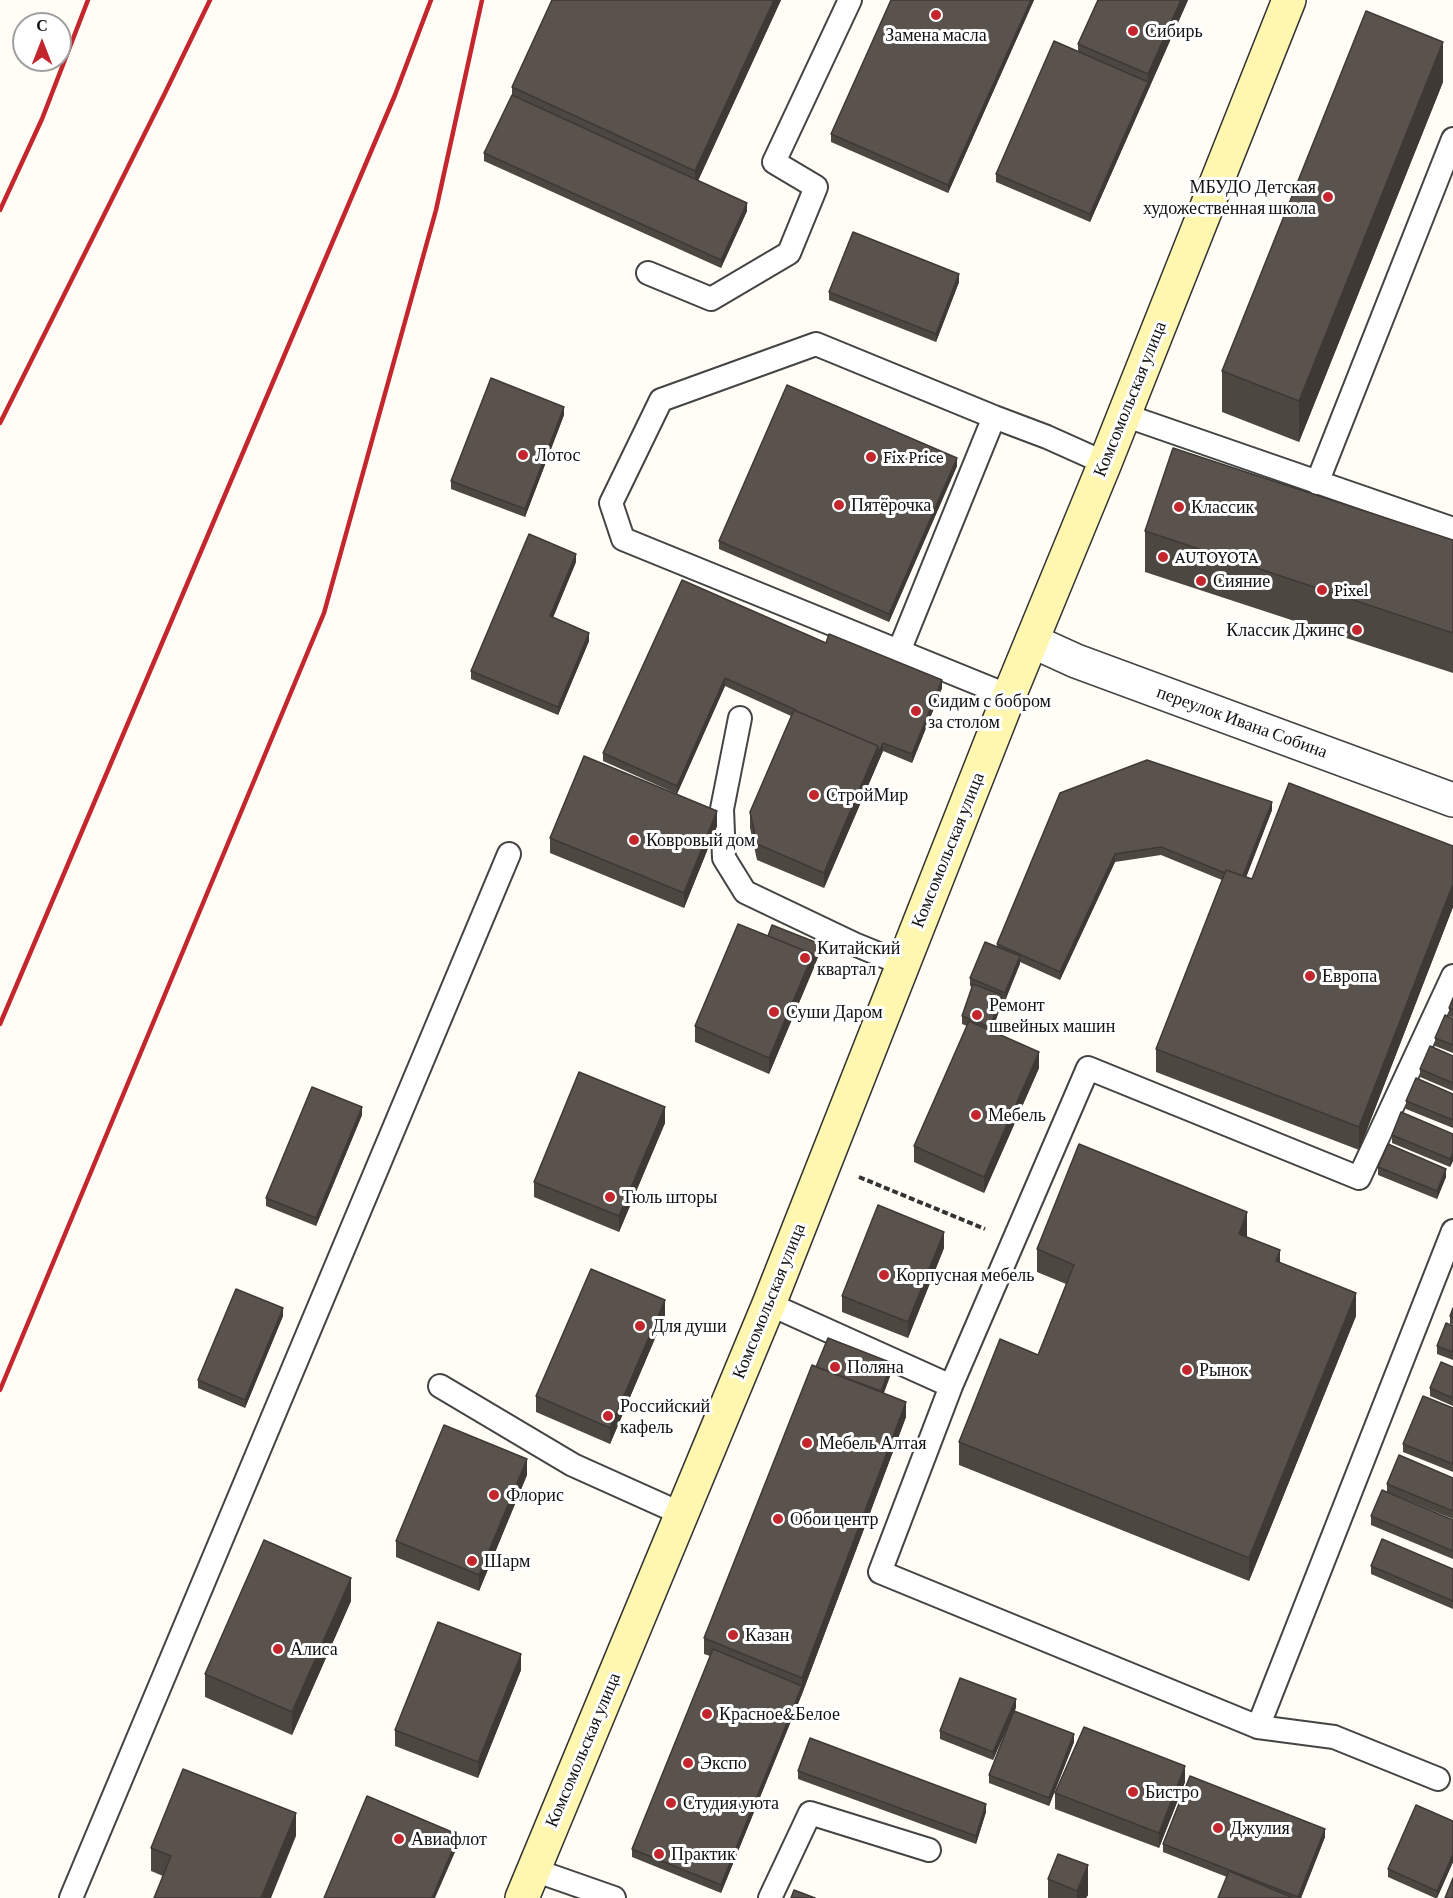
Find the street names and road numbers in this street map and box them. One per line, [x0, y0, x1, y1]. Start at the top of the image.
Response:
street label: Комсомольская улица [1089, 318, 1171, 480]
street label: переулок Ивана Собина [1154, 681, 1330, 763]
street label: Комсомольская улица [907, 769, 989, 931]
street label: Комсомольская улица [728, 1220, 810, 1382]
street label: Комсомольская улица [541, 1670, 625, 1830]

